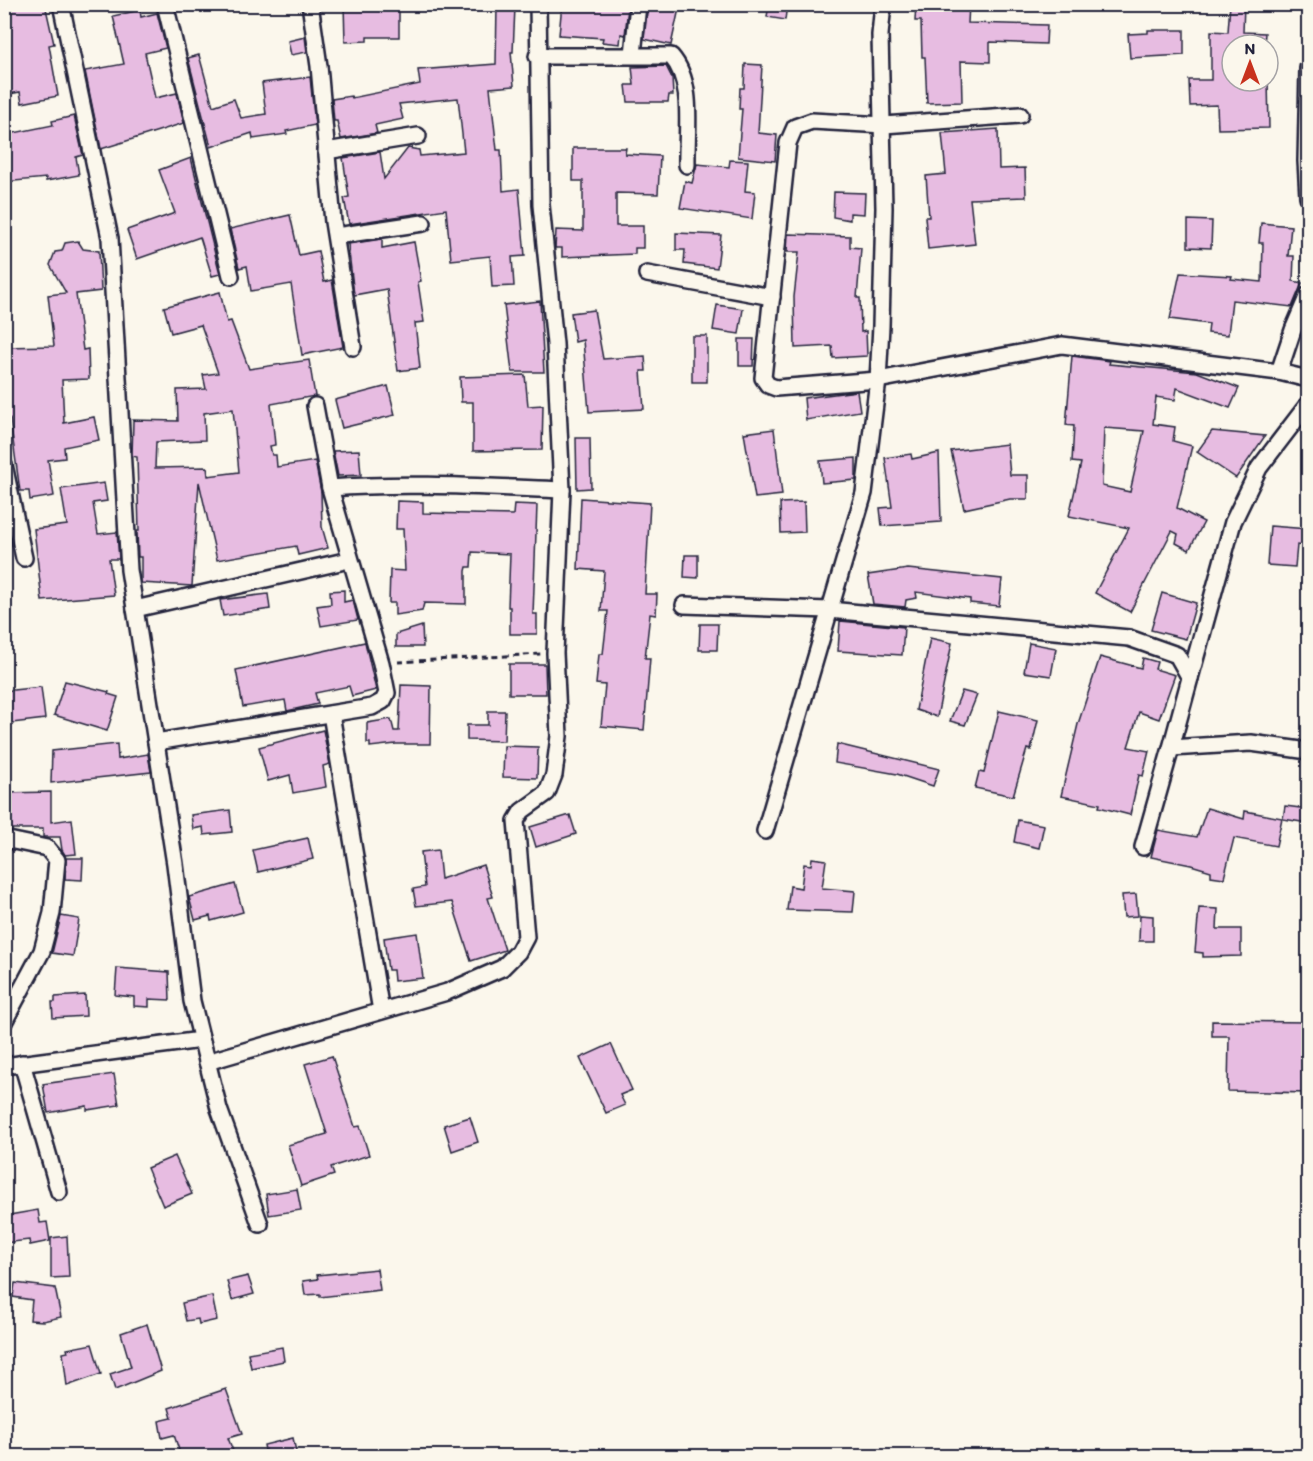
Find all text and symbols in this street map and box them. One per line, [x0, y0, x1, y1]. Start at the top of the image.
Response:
north arrow [1220, 33, 1280, 93]
text: N [1245, 39, 1255, 58]

